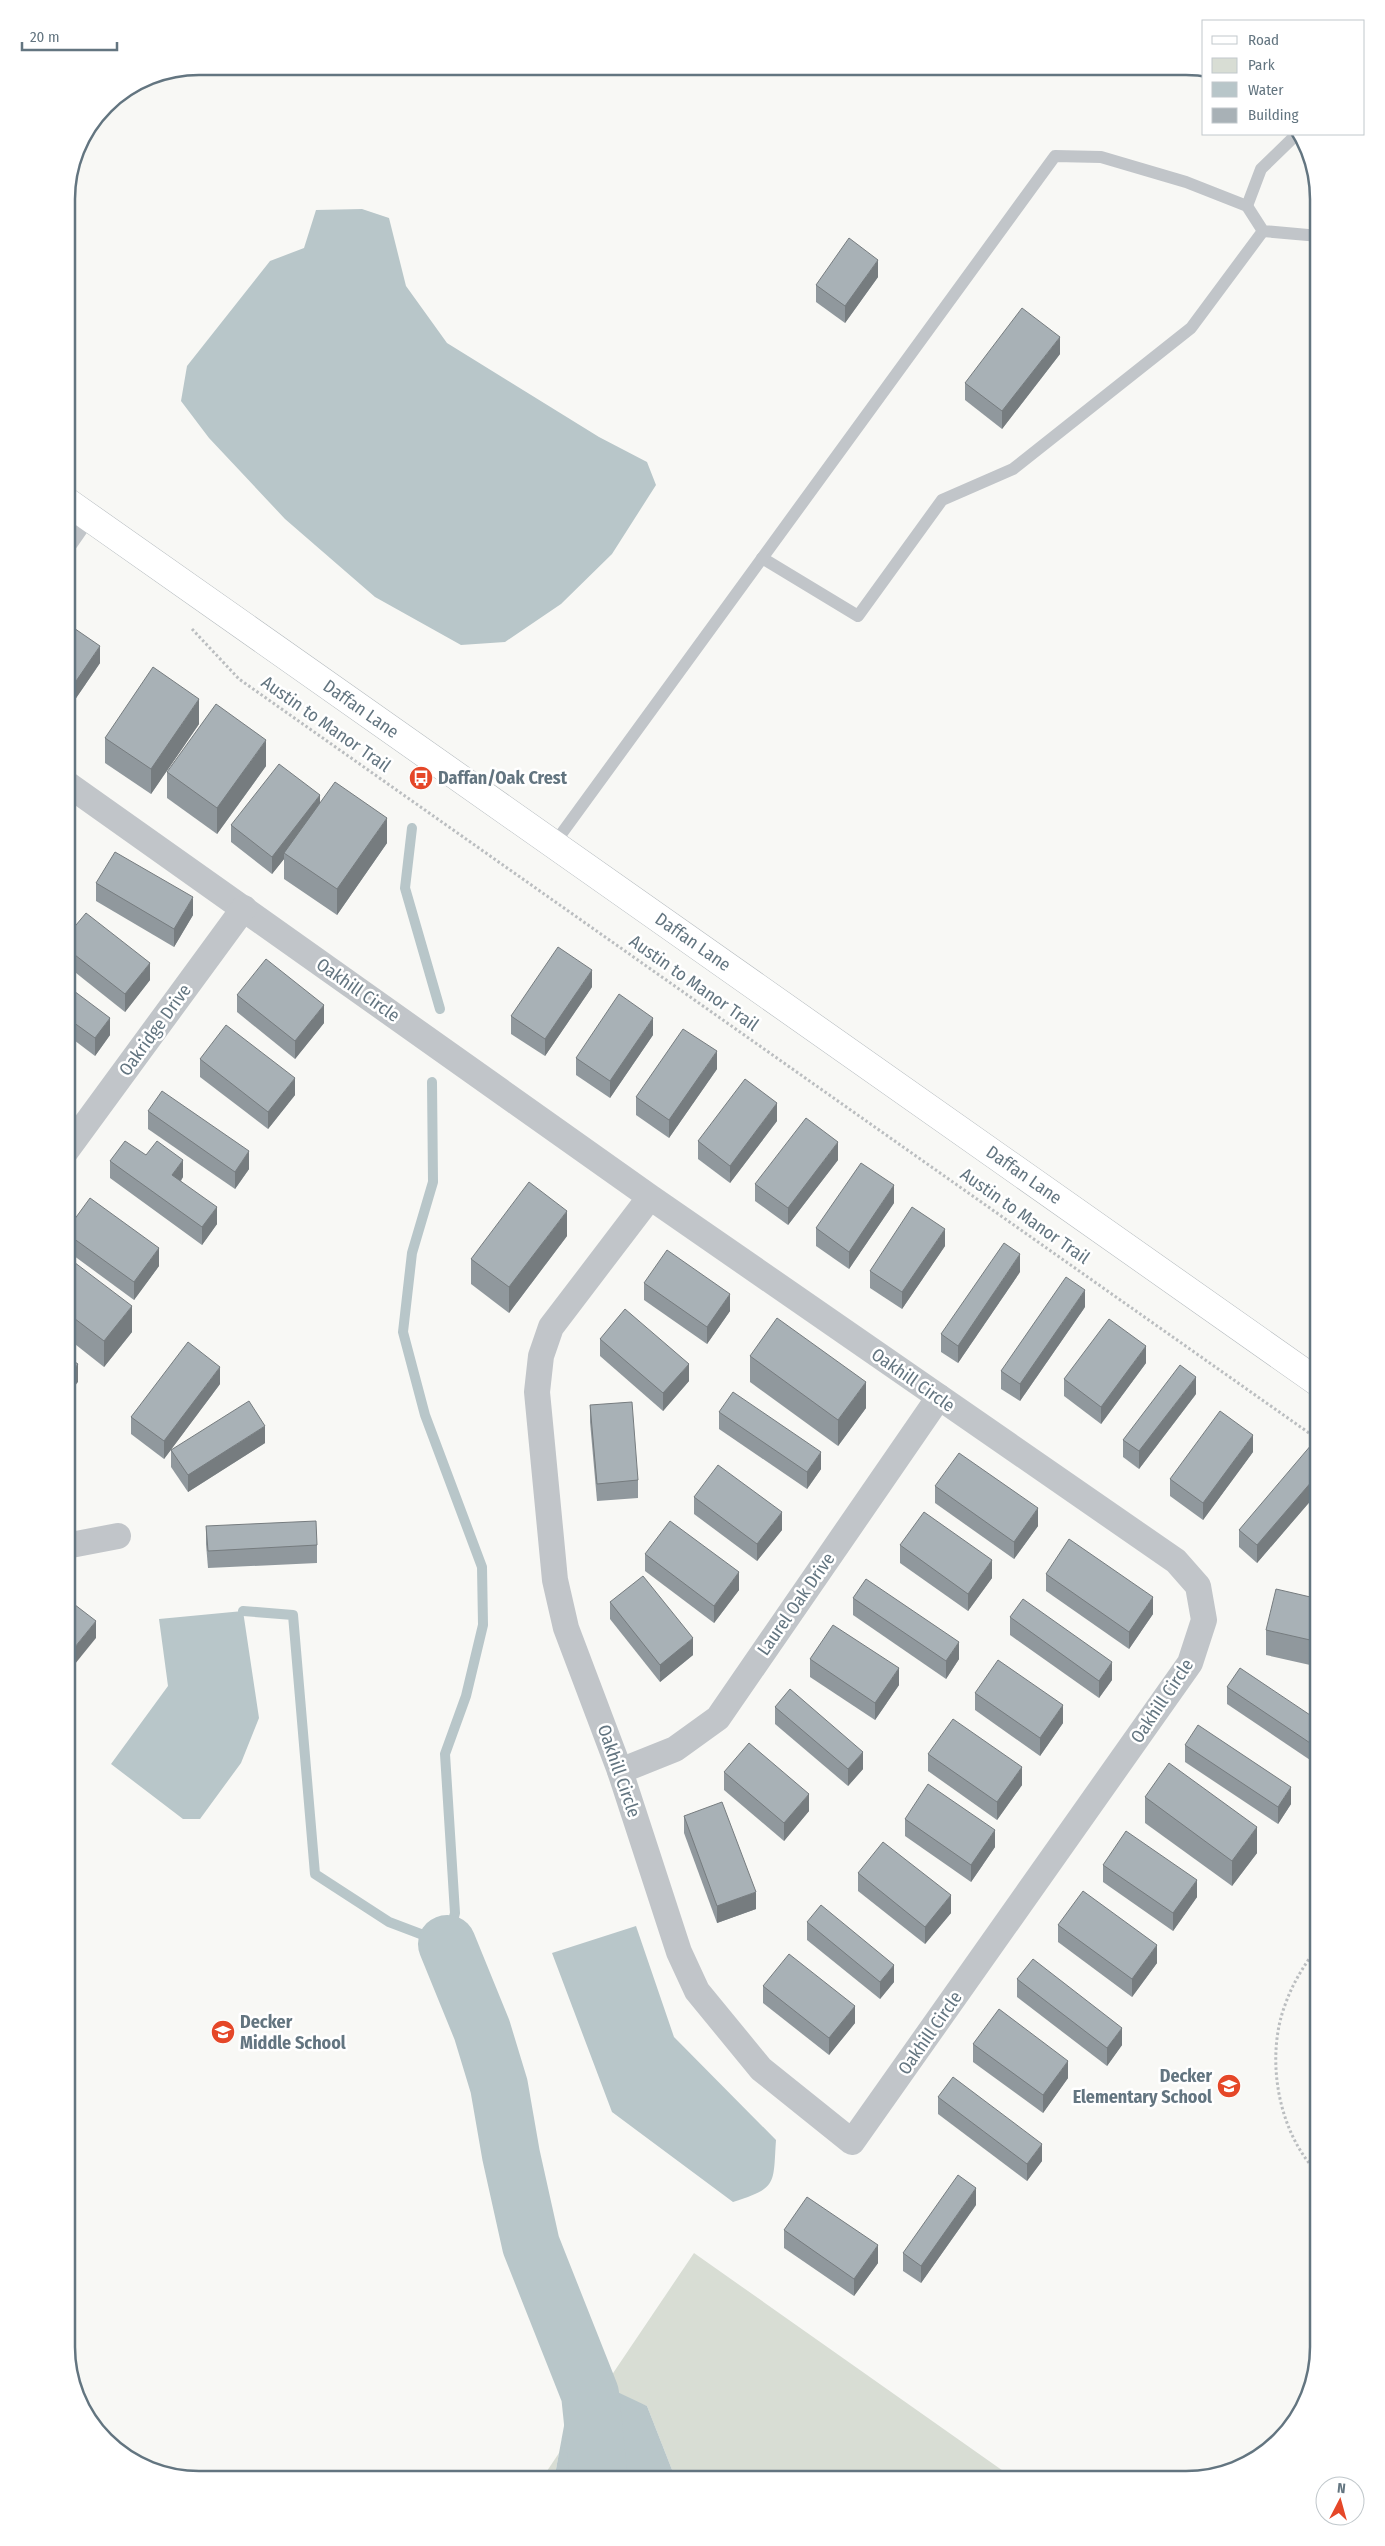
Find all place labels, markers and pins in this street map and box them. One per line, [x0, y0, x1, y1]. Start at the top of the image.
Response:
bus stop icon: Daffan/Oak Crest [408, 765, 434, 791]
place label: Daffan/Oak Crest [438, 767, 568, 789]
place label: Decker Middle School [240, 2011, 346, 2054]
school or university icon: Decker Middle School [210, 2019, 236, 2045]
place label: Decker Elementary School [1073, 2065, 1212, 2108]
school or university icon: Decker Elementary School [1216, 2073, 1242, 2099]

